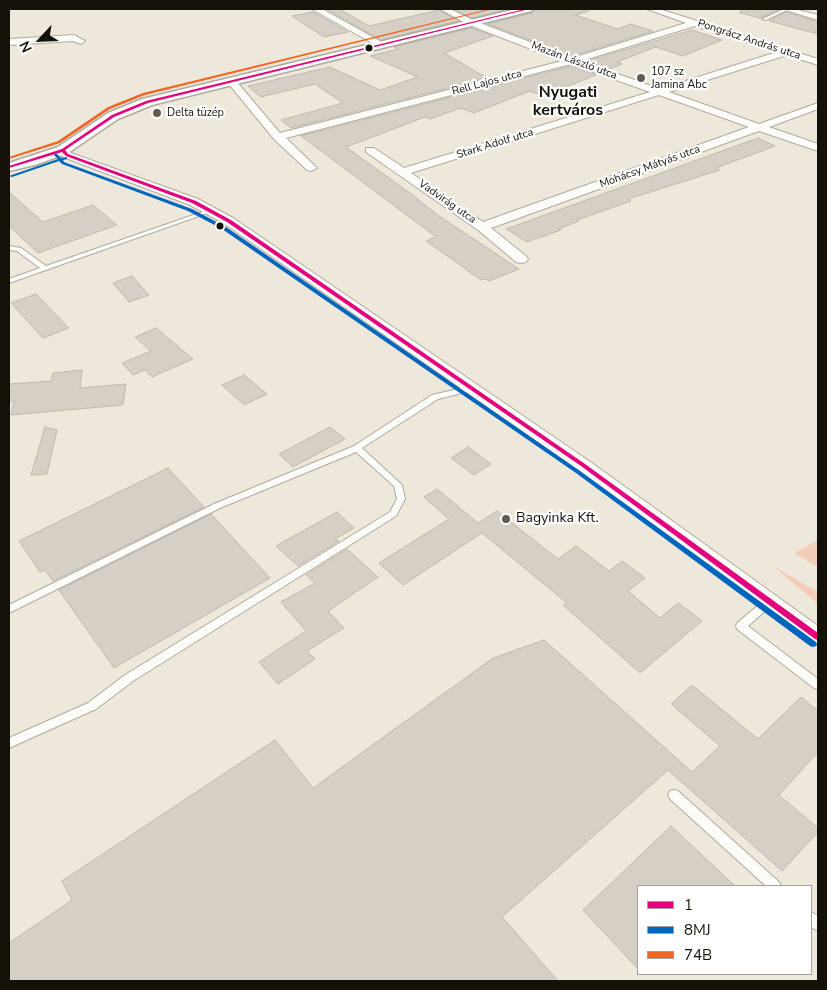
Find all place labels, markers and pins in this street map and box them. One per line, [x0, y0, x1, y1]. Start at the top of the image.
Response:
unlabelled marker [364, 43, 374, 53]
place label: 107 sz Jamina Abc [651, 65, 707, 91]
marker: 107 sz Jamina Abc [635, 72, 647, 84]
place label: Delta tüzép [167, 106, 224, 120]
marker: Delta tüzép [151, 107, 163, 119]
unlabelled marker [215, 221, 225, 231]
place label: Bagyinka Kft. [516, 511, 599, 527]
marker: Bagyinka Kft. [500, 513, 512, 525]

